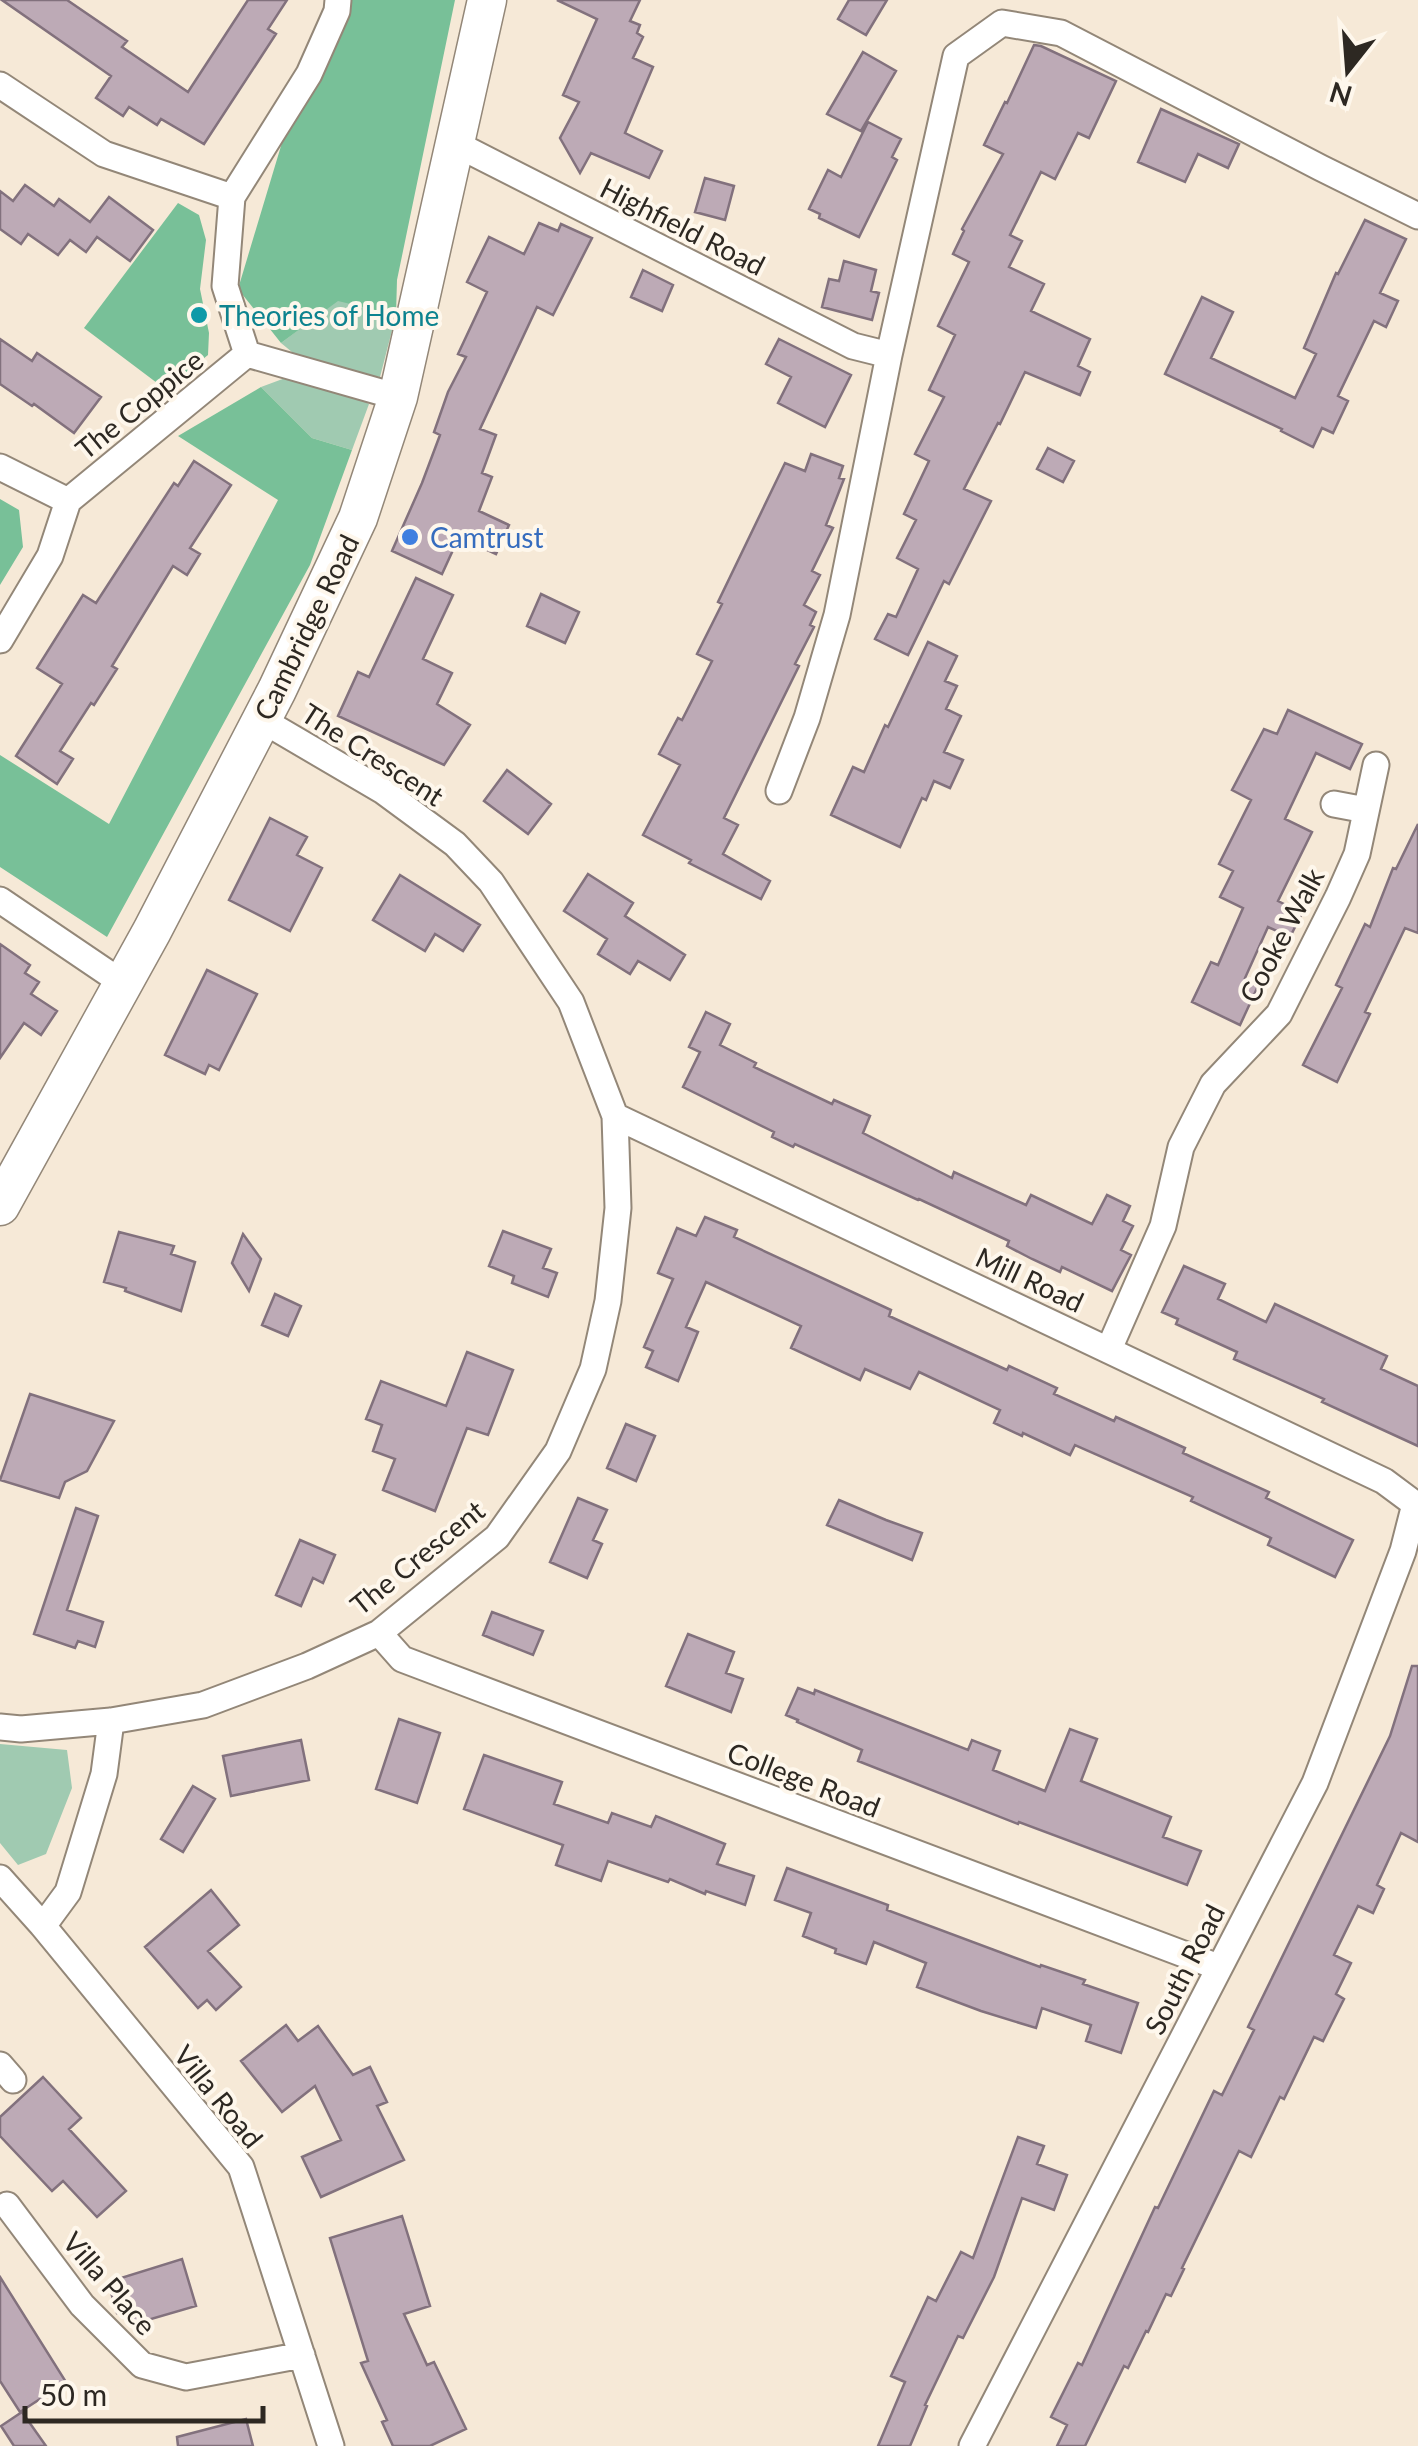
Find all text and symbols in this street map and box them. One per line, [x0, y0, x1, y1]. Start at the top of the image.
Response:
north arrow [1298, 20, 1398, 120]
text: N [1325, 75, 1356, 114]
street label: Highfield Road [595, 170, 771, 282]
place label: Theories of Home [219, 298, 439, 332]
marker: Theories of Home [188, 304, 210, 326]
street label: The Coppice [68, 342, 210, 466]
place label: Camtrust [430, 520, 543, 554]
marker: Camtrust [399, 526, 421, 548]
street label: Cambridge Road [246, 529, 366, 725]
street label: The Crescent [296, 696, 450, 812]
street label: Cooke Walk [1231, 861, 1331, 1008]
street label: Mill Road [971, 1239, 1089, 1319]
street label: The Crescent [343, 1493, 491, 1621]
street label: College Road [723, 1734, 885, 1824]
street label: South Road [1137, 1898, 1231, 2040]
street label: Villa Road [167, 2038, 271, 2154]
street label: Villa Place [56, 2225, 164, 2341]
scale bar [25, 2361, 262, 2423]
text: 50 m [40, 2376, 107, 2412]

